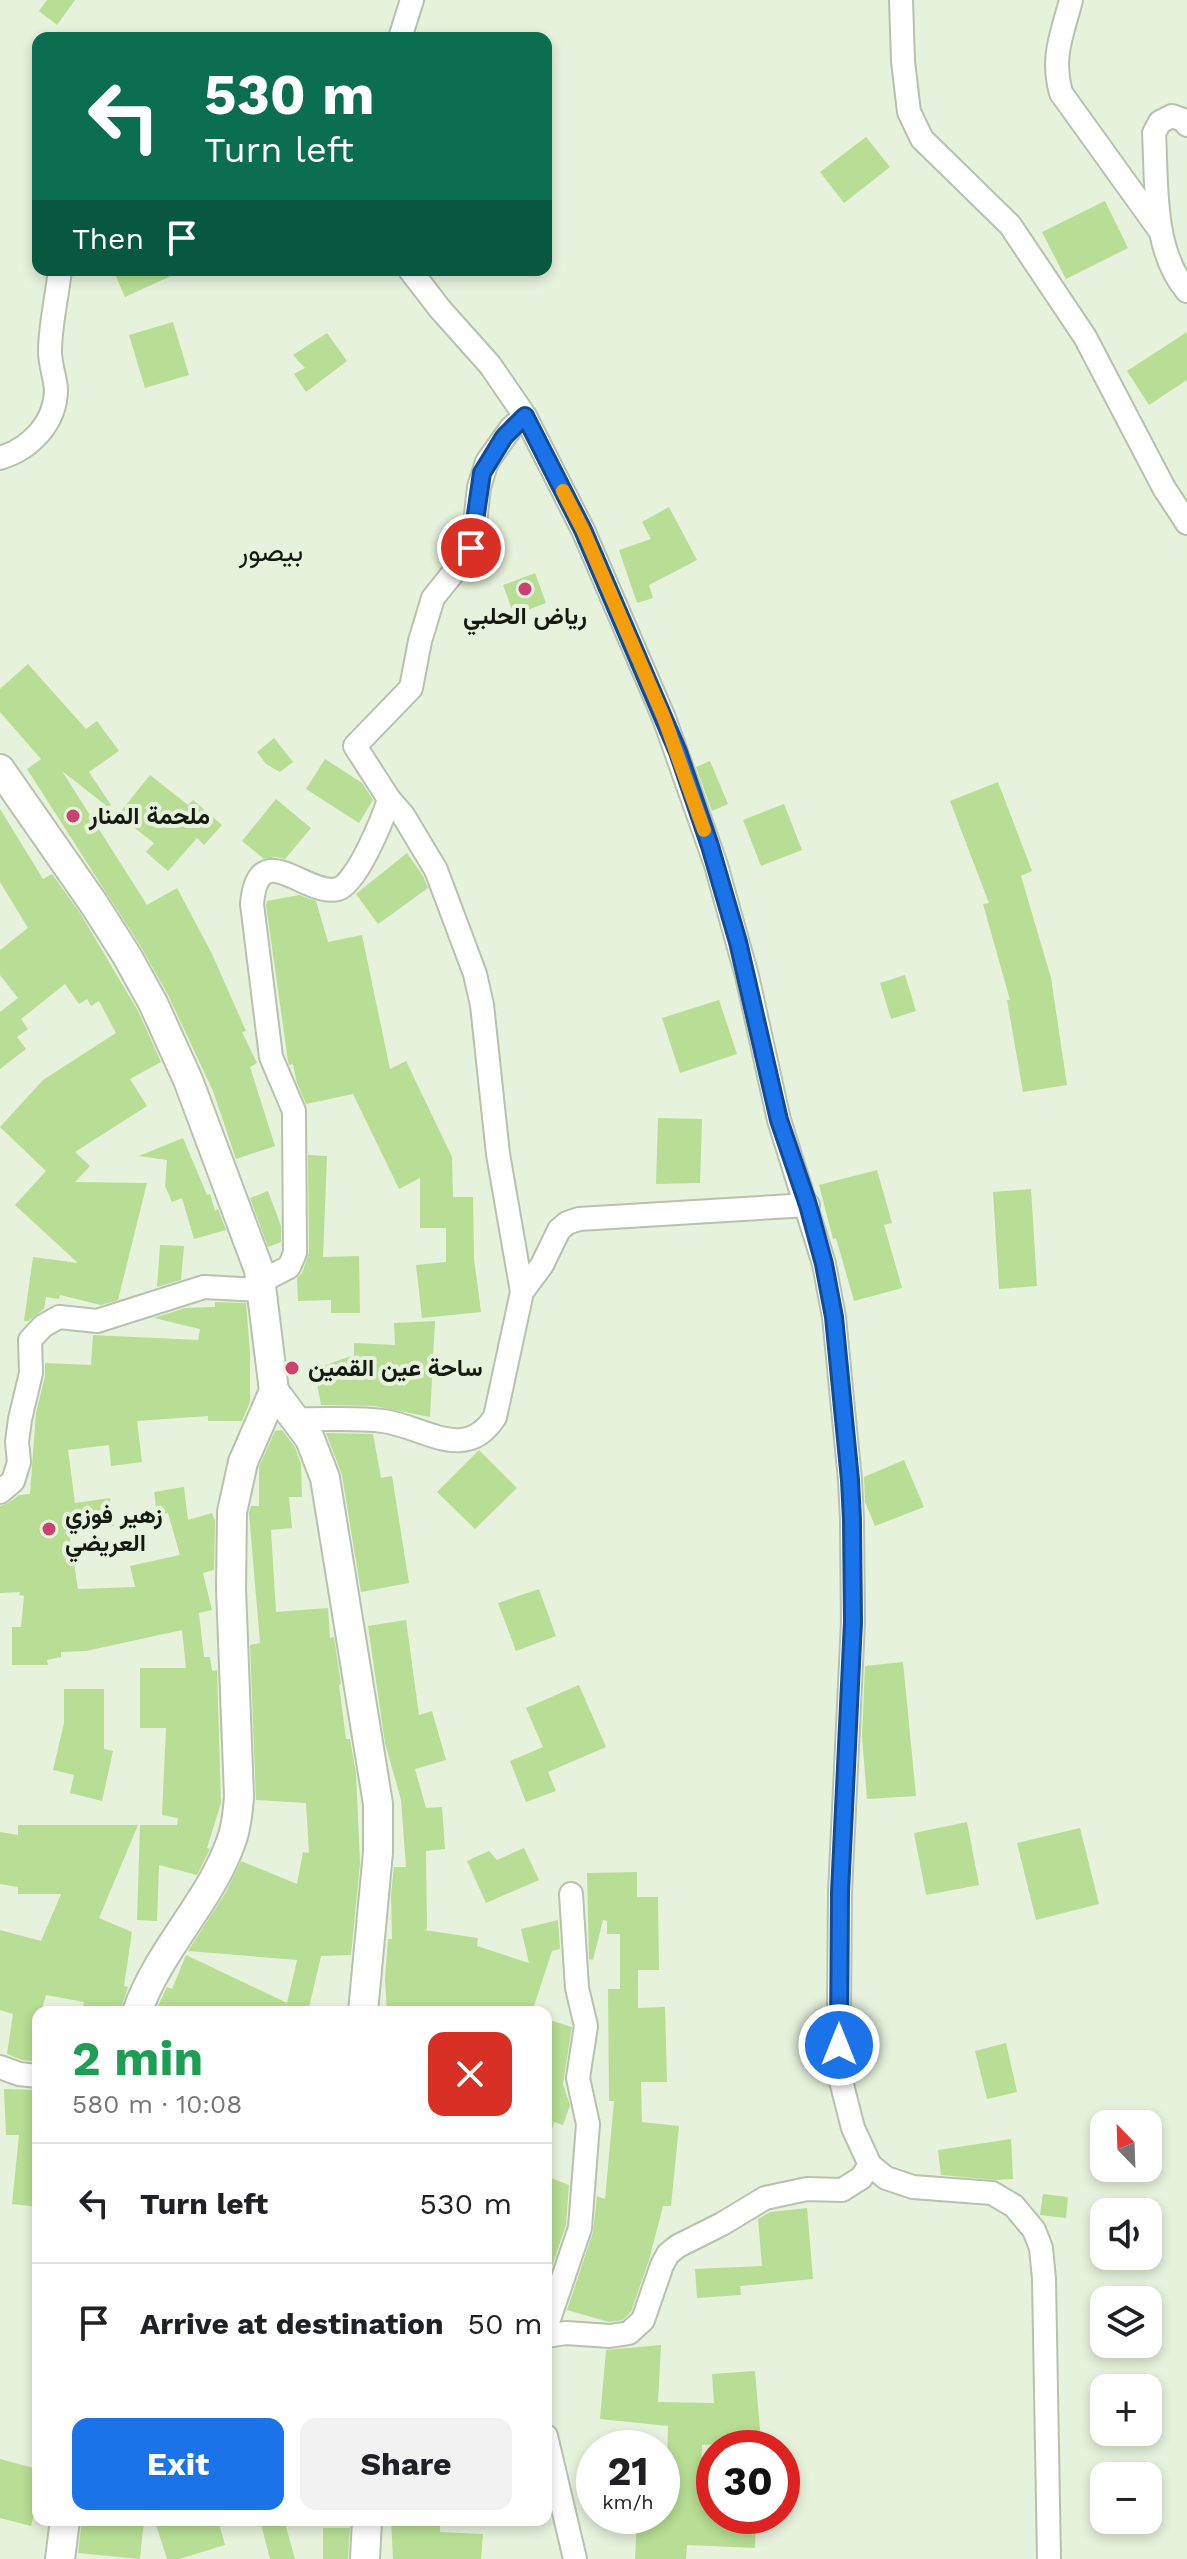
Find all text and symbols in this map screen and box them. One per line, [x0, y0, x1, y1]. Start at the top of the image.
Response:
text: 530 m [204, 62, 375, 128]
icon: left [72, 64, 176, 168]
text: Turn left [204, 129, 354, 171]
icon: arrive [160, 216, 204, 260]
text: Then [72, 221, 144, 256]
pin [437, 514, 505, 582]
icon: arrive [449, 526, 493, 570]
district label: بيصور [238, 535, 303, 569]
marker: رياض الحلبي [516, 580, 534, 598]
place label: رياض الحلبي [463, 602, 587, 636]
place label: ملحمة المنار [88, 802, 210, 831]
marker: ملحمة المنار [64, 807, 82, 825]
place label: ساحة عين القمين [308, 1354, 483, 1382]
marker: ساحة عين القمين [283, 1359, 301, 1377]
place label: زهير فوزي العريضي [65, 1501, 163, 1563]
marker: زهير فوزي العريضي [40, 1520, 58, 1538]
position arrow [797, 2003, 881, 2087]
text: 2 min [72, 2030, 203, 2087]
button: close [428, 2032, 512, 2116]
text: 580 m · 10:08 [72, 2089, 242, 2119]
north arrow [1090, 2110, 1162, 2182]
map controls [1090, 2110, 1162, 2534]
icon: left [72, 2181, 116, 2225]
text: Turn left [140, 2186, 268, 2221]
text: 530 m [420, 2186, 512, 2221]
button: sound [1090, 2198, 1162, 2270]
button: layers [1090, 2286, 1162, 2358]
icon: arrive [72, 2301, 116, 2345]
text: Arrive at destination [140, 2306, 444, 2341]
text: 50 m [468, 2306, 543, 2341]
button: + [1090, 2374, 1162, 2446]
button: Exit [72, 2418, 284, 2510]
button: Share [300, 2418, 512, 2510]
speed limit sign: 30 [696, 2430, 800, 2534]
text: 21 [607, 2448, 649, 2495]
button: − [1090, 2462, 1162, 2534]
text: km/h [602, 2490, 654, 2514]

